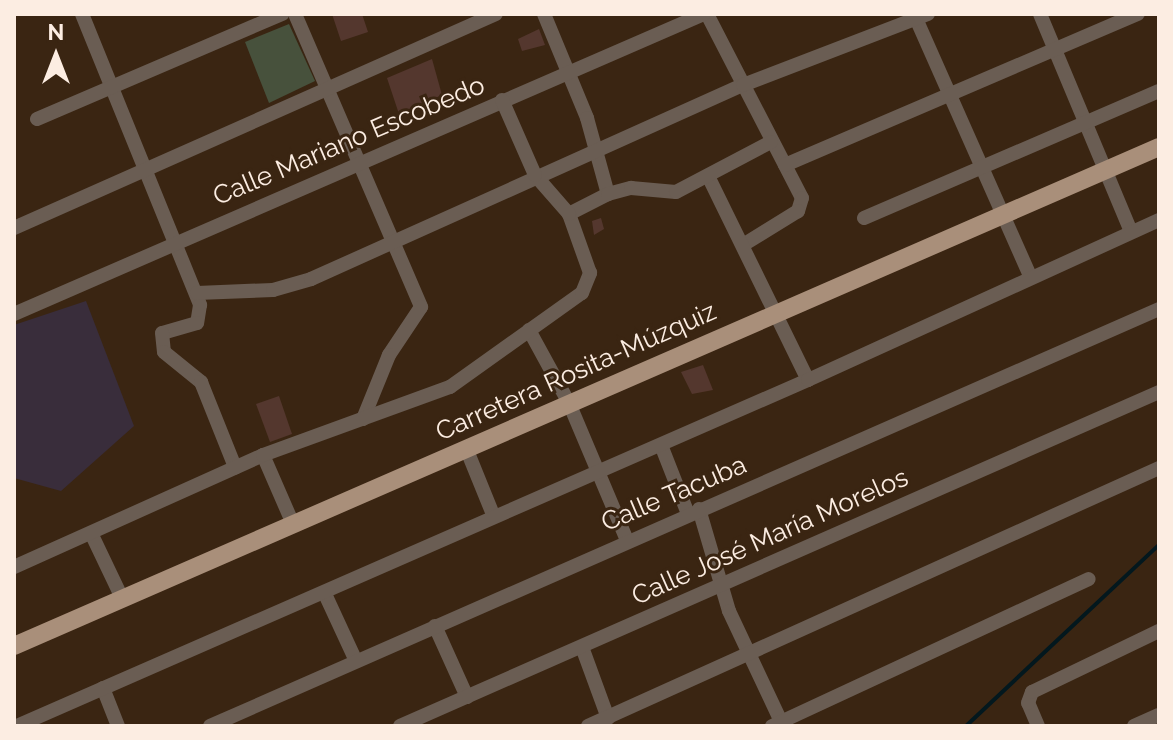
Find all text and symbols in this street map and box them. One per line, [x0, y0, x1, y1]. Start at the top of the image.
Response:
north arrow [16, 16, 96, 96]
text: N [48, 19, 64, 45]
street label: Calle Mariano Escobedo [209, 70, 489, 212]
street label: Carretera Rosita-Múzquiz [431, 296, 721, 448]
street label: Calle Tacuba [596, 449, 752, 539]
street label: Calle José María Morelos [627, 462, 913, 612]

